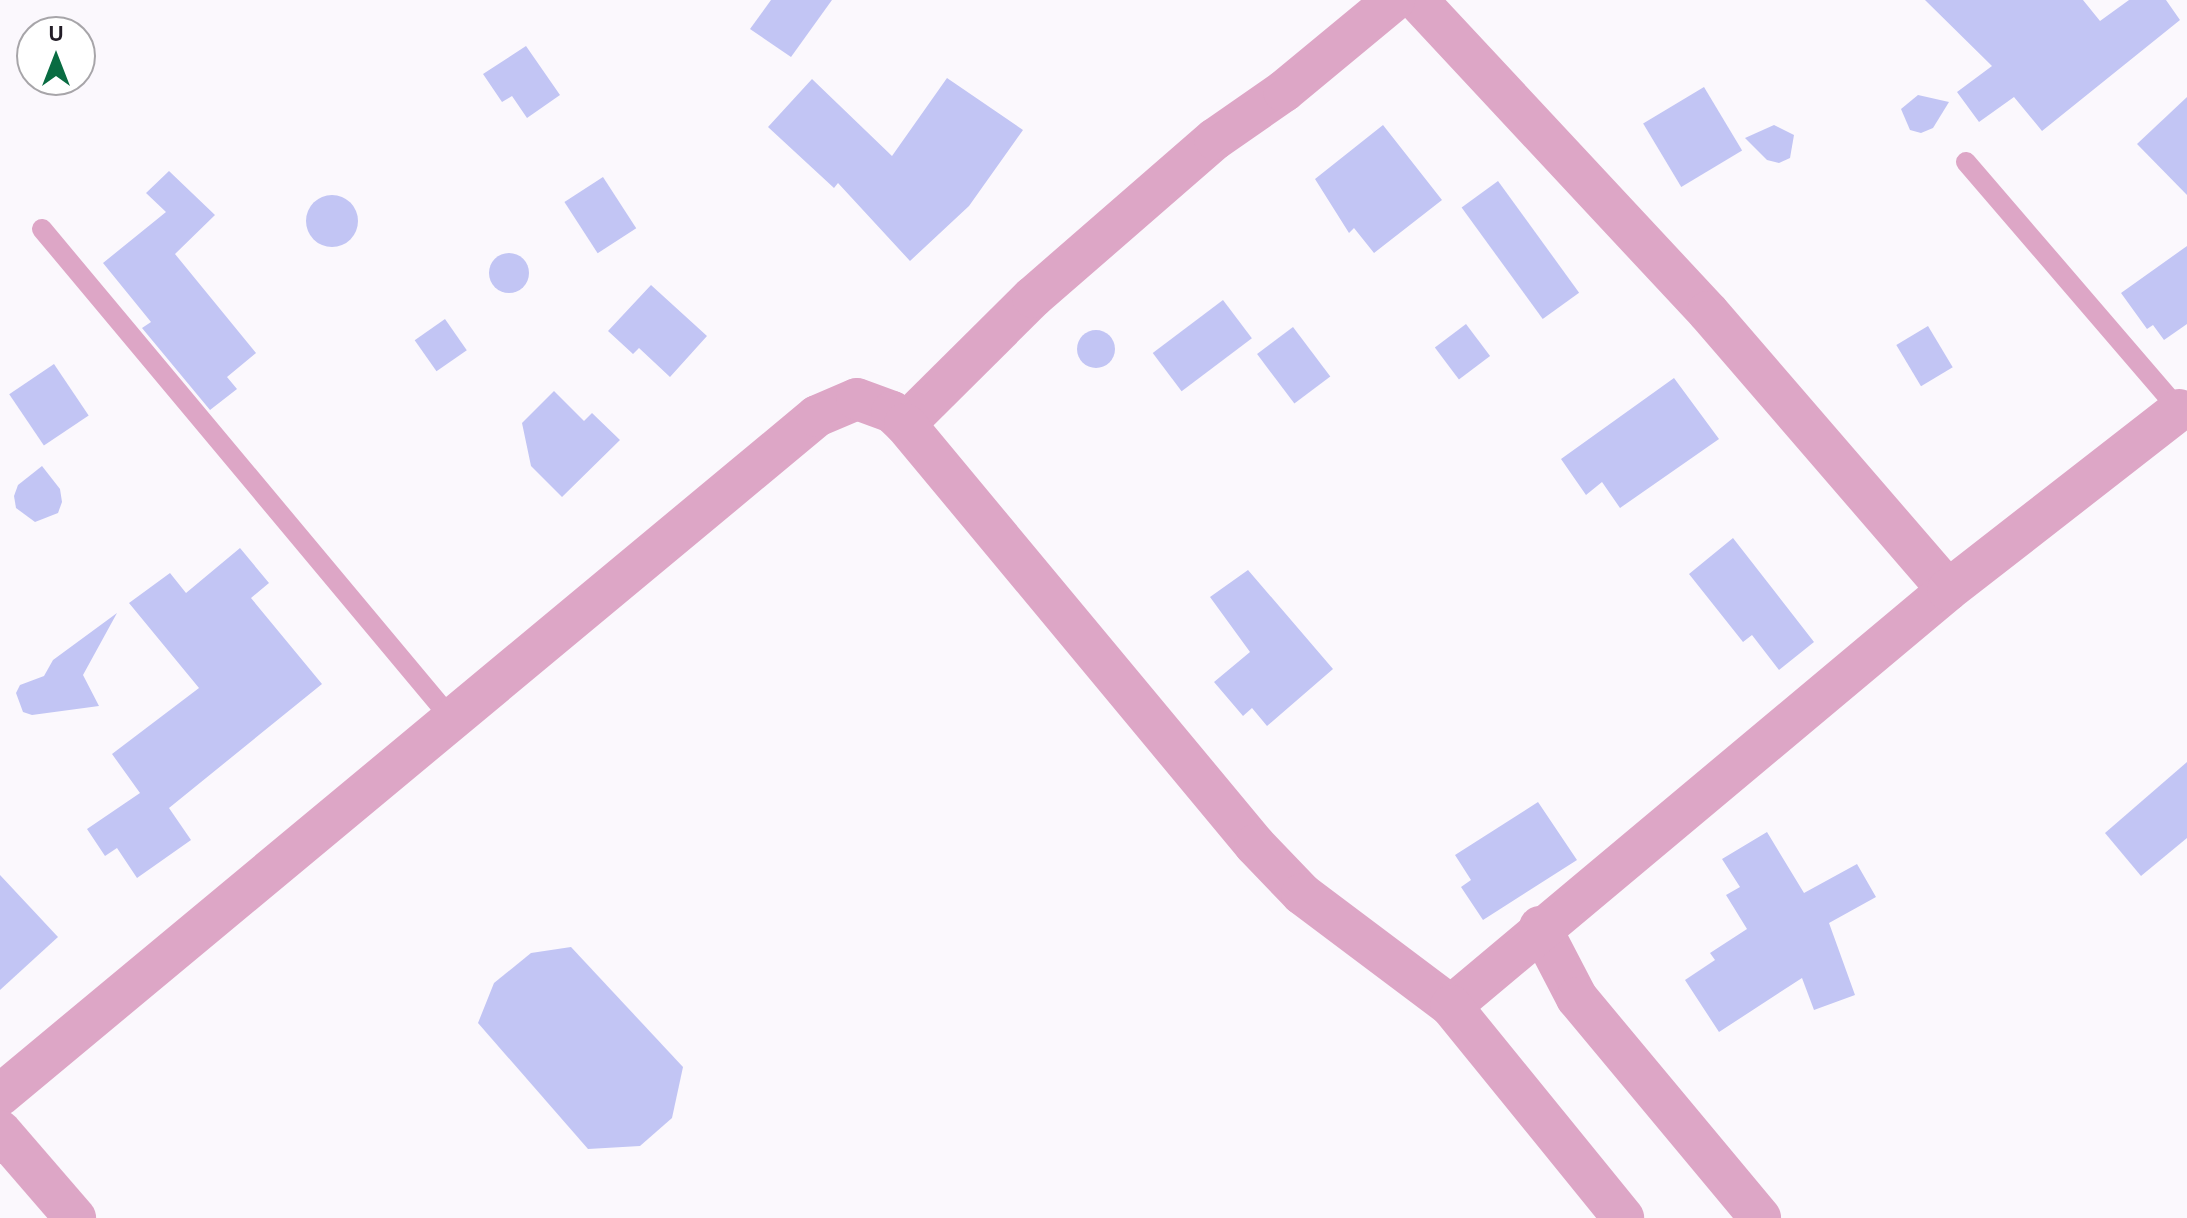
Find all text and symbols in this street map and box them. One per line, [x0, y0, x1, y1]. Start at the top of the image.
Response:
north arrow [16, 16, 96, 96]
text: U [48, 19, 64, 48]

